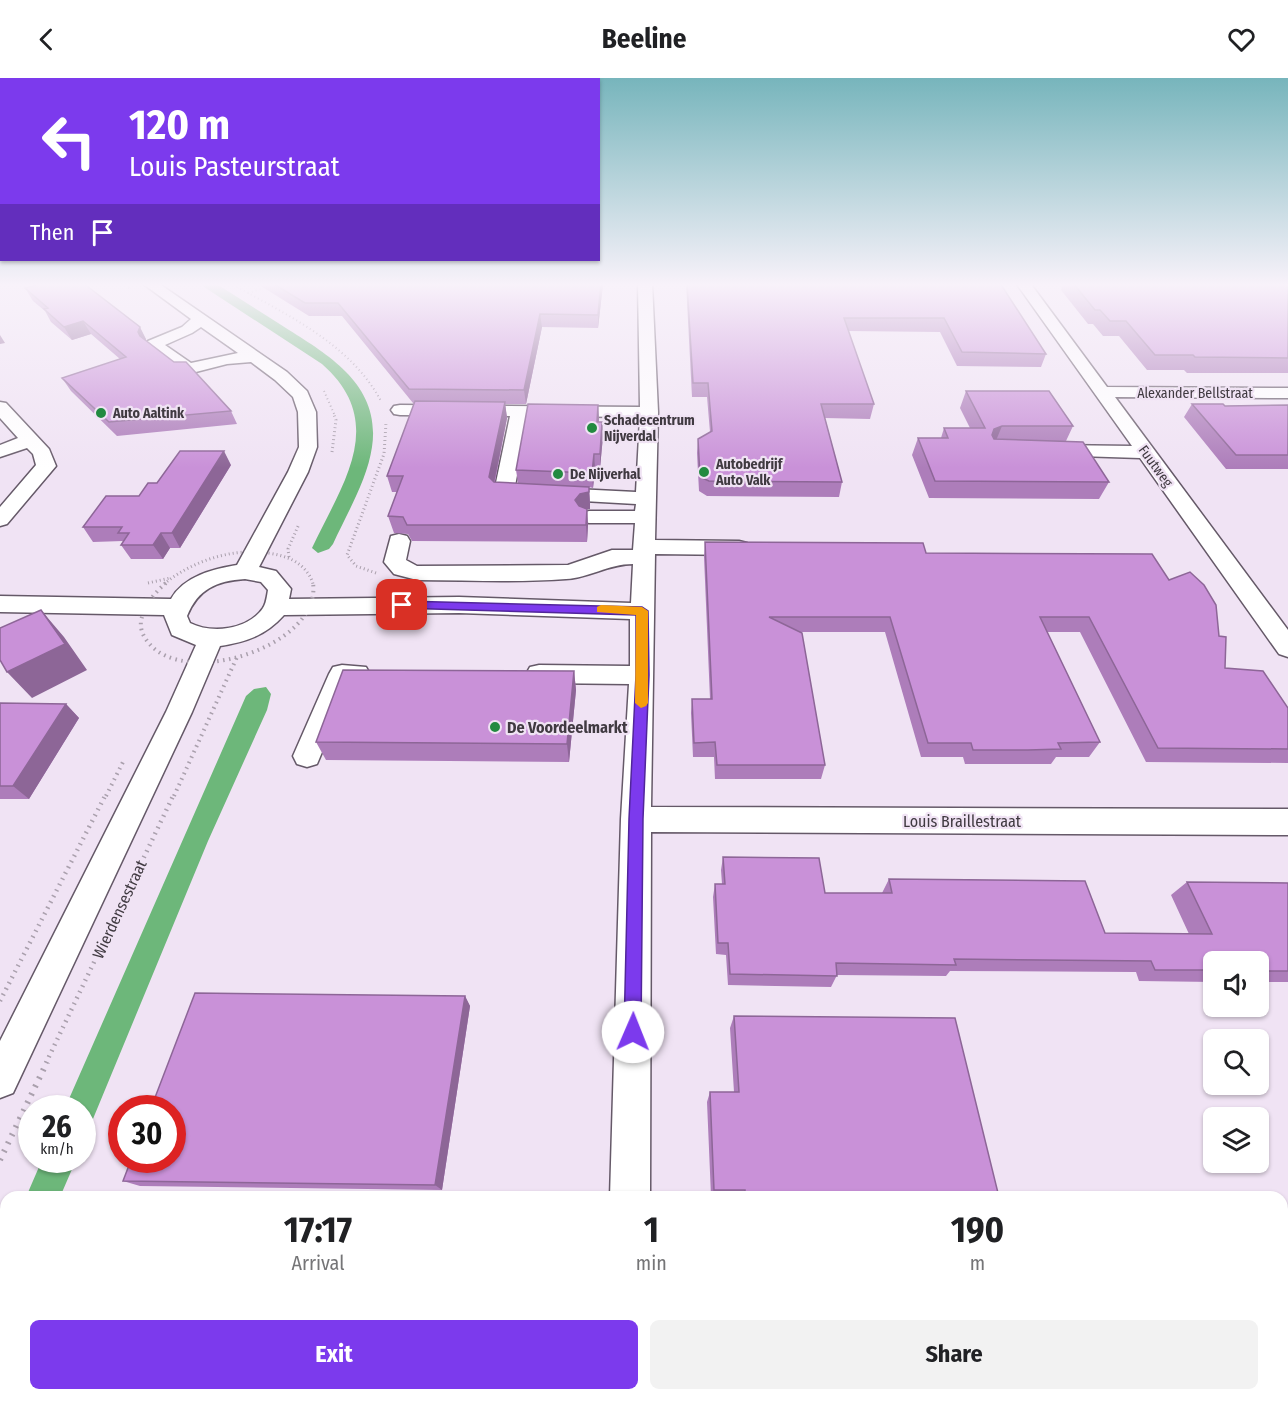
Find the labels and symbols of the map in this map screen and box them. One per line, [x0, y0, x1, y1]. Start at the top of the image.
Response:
street label: Alexander Bellstraat [1137, 385, 1253, 402]
place label: Auto Aaltink [112, 405, 185, 422]
marker: Auto Aaltink [94, 406, 108, 420]
place label: Schadecentrum Nijverdal [604, 412, 695, 445]
marker: Schadecentrum Nijverdal [585, 421, 599, 435]
street label: Fuutweg [1135, 442, 1177, 491]
place label: Autobedrijf Auto Valk [715, 456, 784, 489]
marker: Autobedrijf Auto Valk [697, 465, 711, 479]
place label: De Nijverhal [570, 466, 641, 483]
marker: De Nijverhal [551, 467, 565, 481]
pin [376, 579, 427, 630]
place label: De Voordeelmarkt [507, 718, 628, 737]
marker: De Voordeelmarkt [488, 720, 502, 734]
street label: Louis Braillestraat [903, 812, 1022, 831]
street label: Wierdensestraat [88, 856, 151, 962]
position arrow [601, 1000, 665, 1064]
speed limit sign: 30 [108, 1095, 186, 1173]

